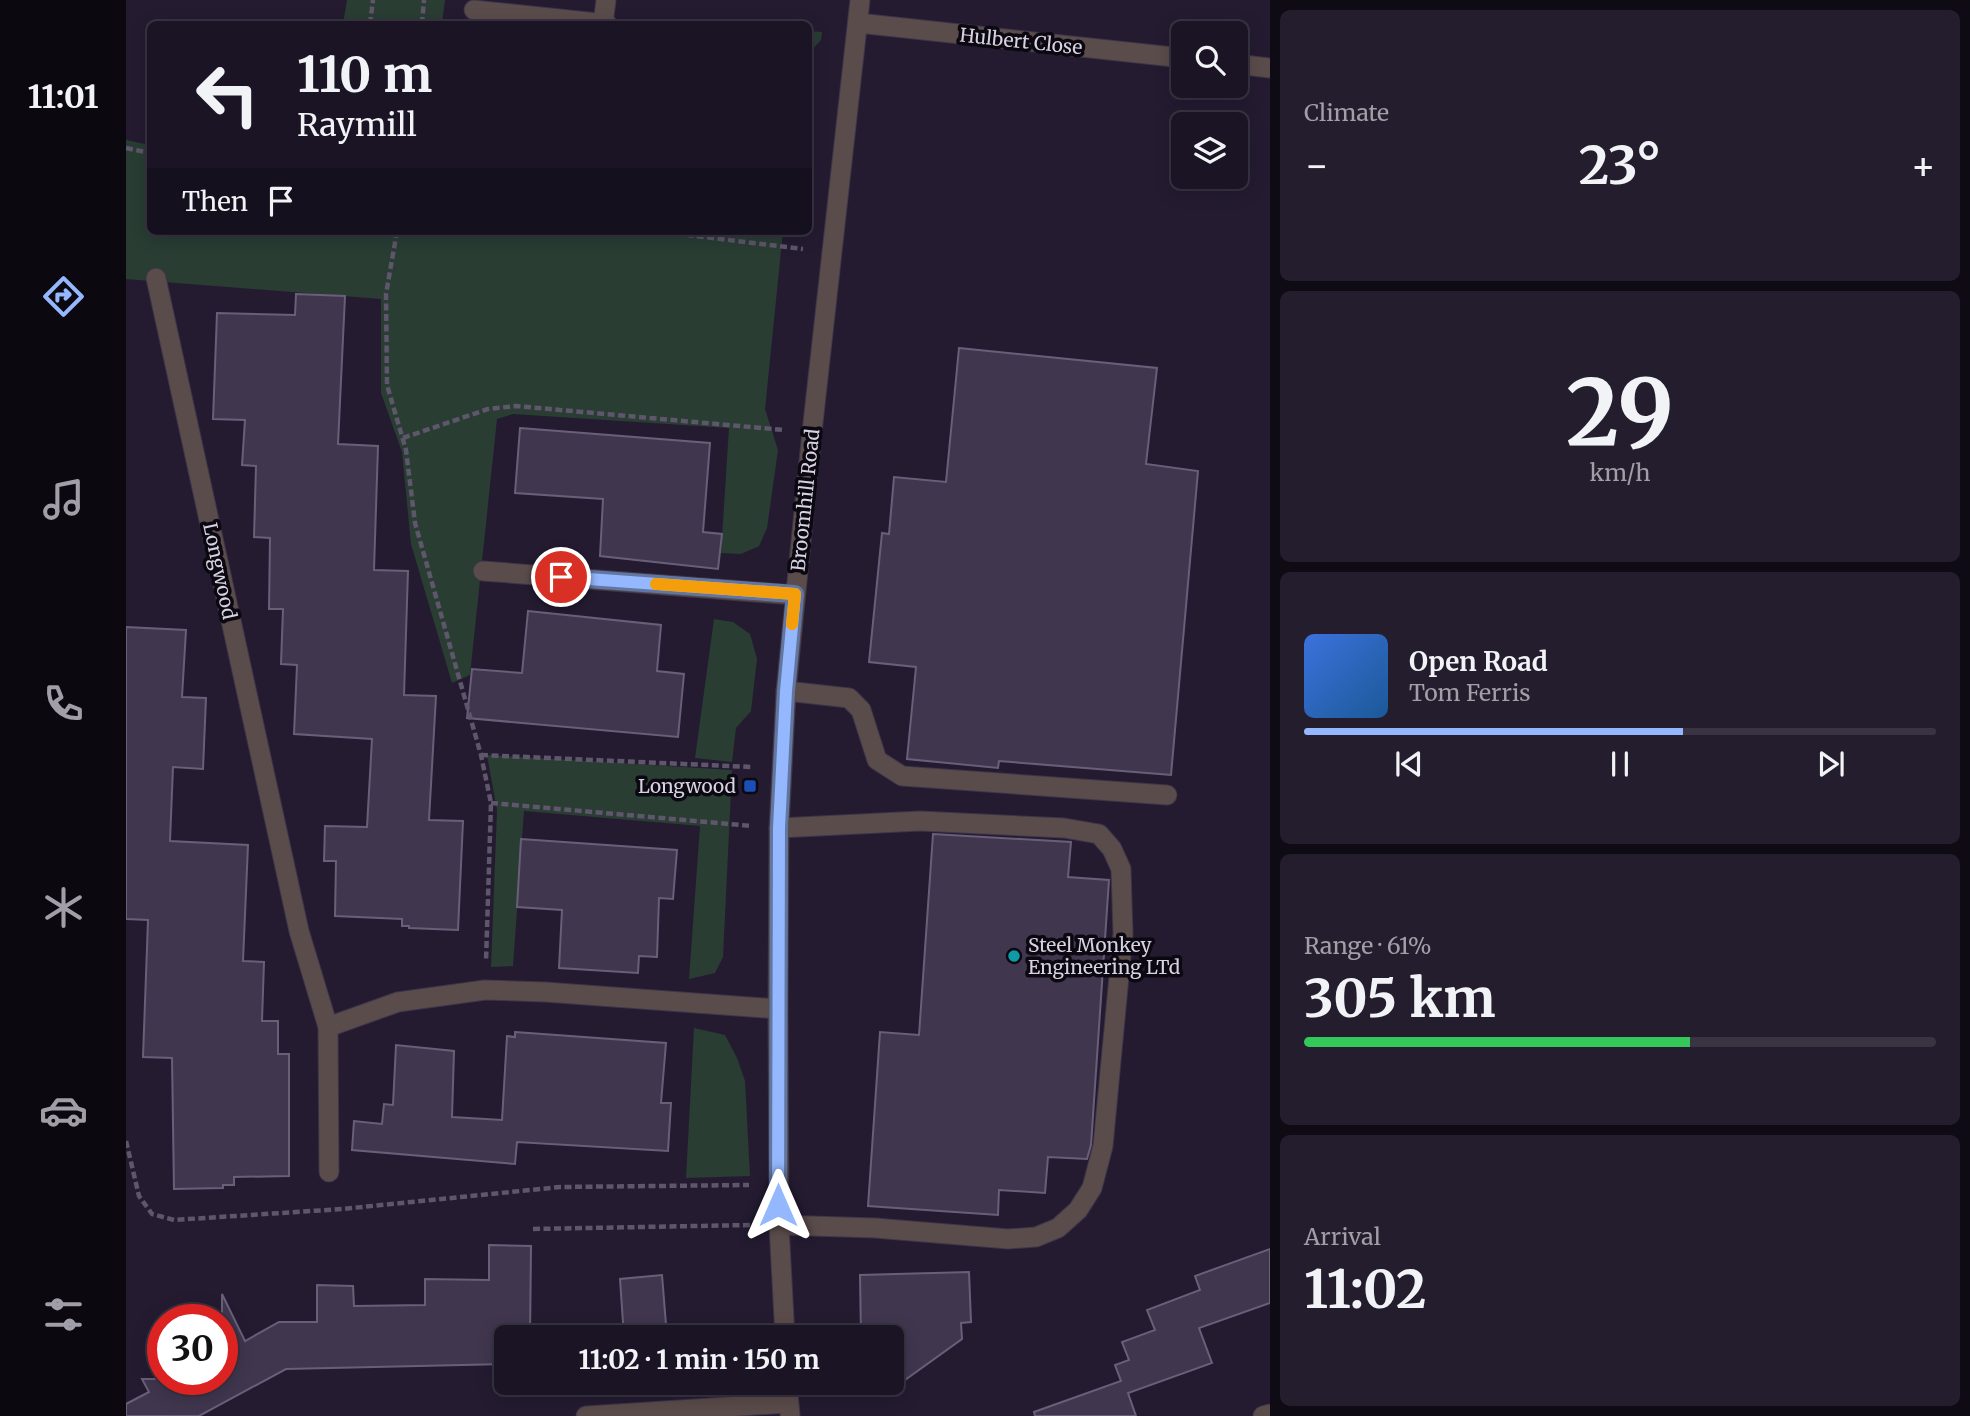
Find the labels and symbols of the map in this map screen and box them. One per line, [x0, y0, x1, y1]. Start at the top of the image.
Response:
street label: Hulbert Close [958, 23, 1084, 59]
street label: Broomhill Road [786, 428, 824, 572]
street label: Longwood [198, 521, 242, 621]
pin [531, 547, 591, 607]
place label: Longwood [638, 774, 736, 798]
marker: Longwood [742, 778, 758, 794]
place label: Steel Monkey Engineering LTd [1028, 933, 1180, 979]
marker: Steel Monkey Engineering LTd [1006, 948, 1022, 964]
position arrow [741, 1168, 815, 1242]
speed limit sign: 30 [147, 1304, 238, 1395]

